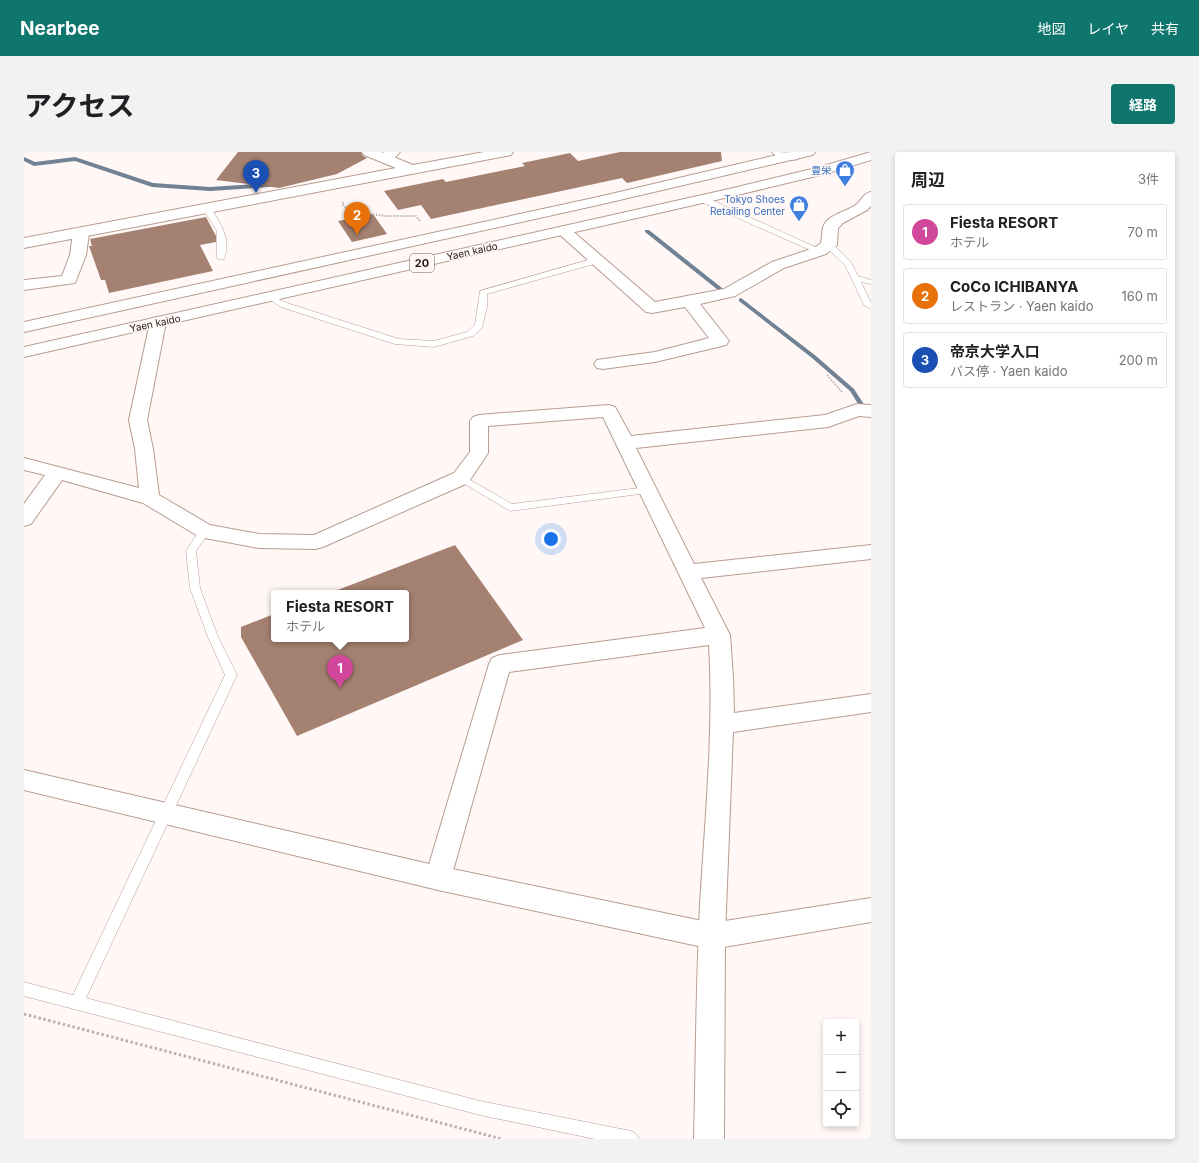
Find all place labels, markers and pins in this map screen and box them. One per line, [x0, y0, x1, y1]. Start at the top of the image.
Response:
shop icon: 豊栄 [834, 159, 856, 187]
pin: 3 [243, 160, 269, 193]
place label: 豊栄 [811, 164, 832, 176]
place label: Tokyo Shoes Retailing Center [710, 193, 785, 217]
shop icon: Tokyo Shoes Retailing Center [788, 194, 810, 222]
pin: 2 [344, 202, 370, 235]
pin: 1 [327, 655, 353, 688]

